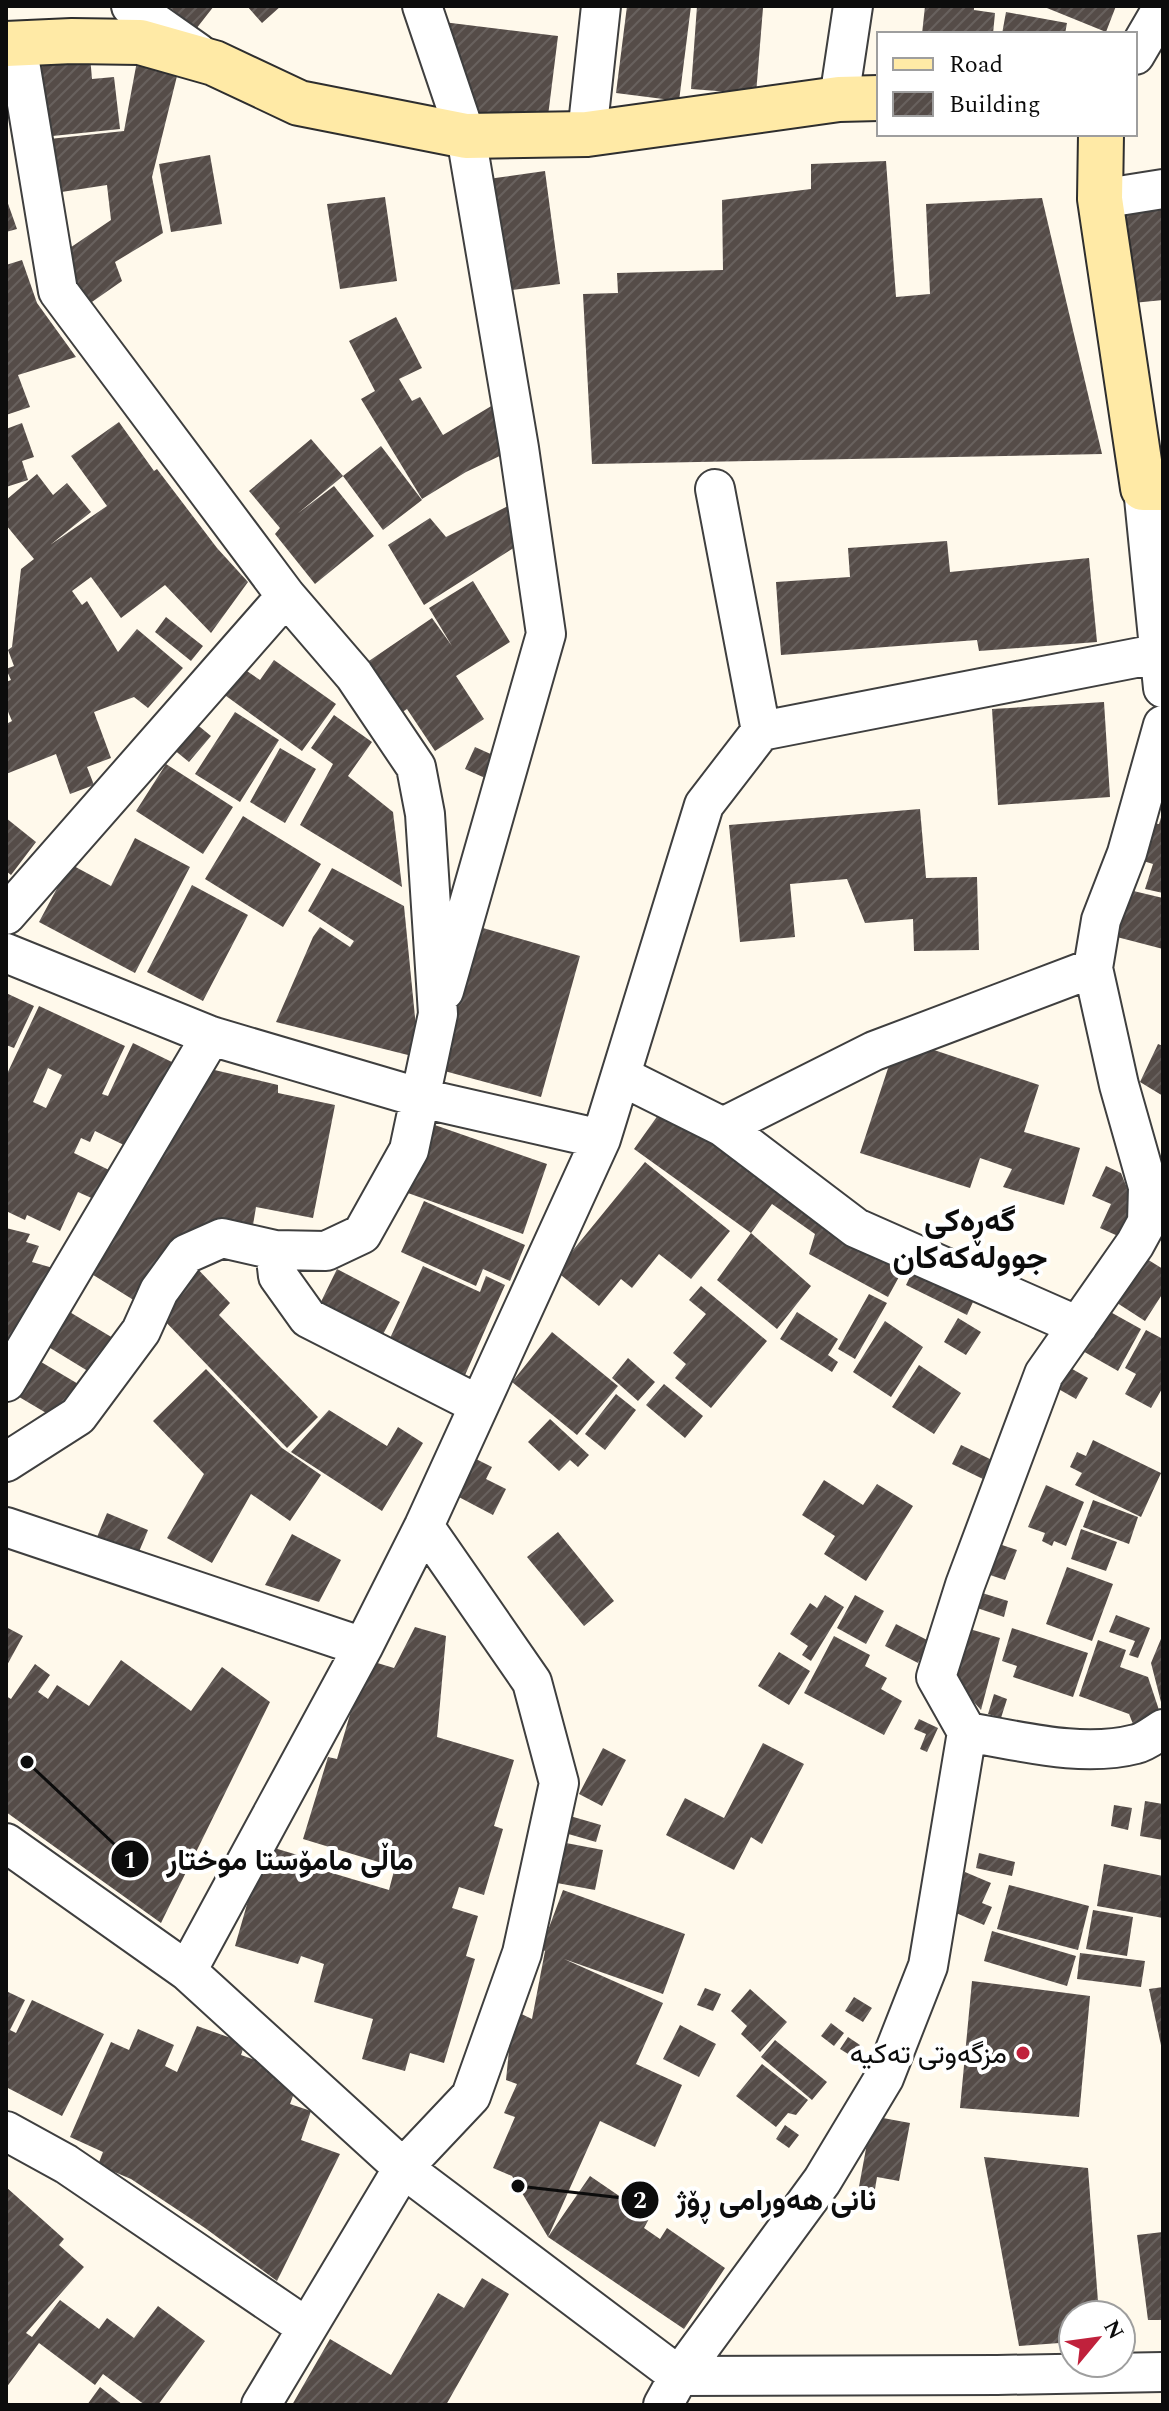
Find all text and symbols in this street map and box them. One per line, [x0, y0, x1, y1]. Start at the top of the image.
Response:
legend [877, 32, 1137, 136]
text: Road [949, 47, 1003, 83]
text: Building [949, 87, 1041, 123]
district label: گەڕەکی جوولەکەکان [893, 1197, 1047, 1283]
callout: ماڵى مامۆستا موختار [110, 1832, 430, 1886]
text: ماڵى مامۆستا موختار [165, 1838, 414, 1884]
text: 1 [123, 1843, 137, 1879]
place label: مزگەوتی تەکیە [850, 2033, 1007, 2076]
marker: مزگەوتی تەکیە [1014, 2044, 1032, 2062]
callout: نانی هەورامی ڕۆژ [620, 2173, 892, 2227]
text: نانی هەورامی ڕۆژ [675, 2178, 876, 2224]
text: 2 [633, 2183, 647, 2219]
north arrow [1057, 2299, 1137, 2379]
text: N [1094, 2314, 1132, 2346]

